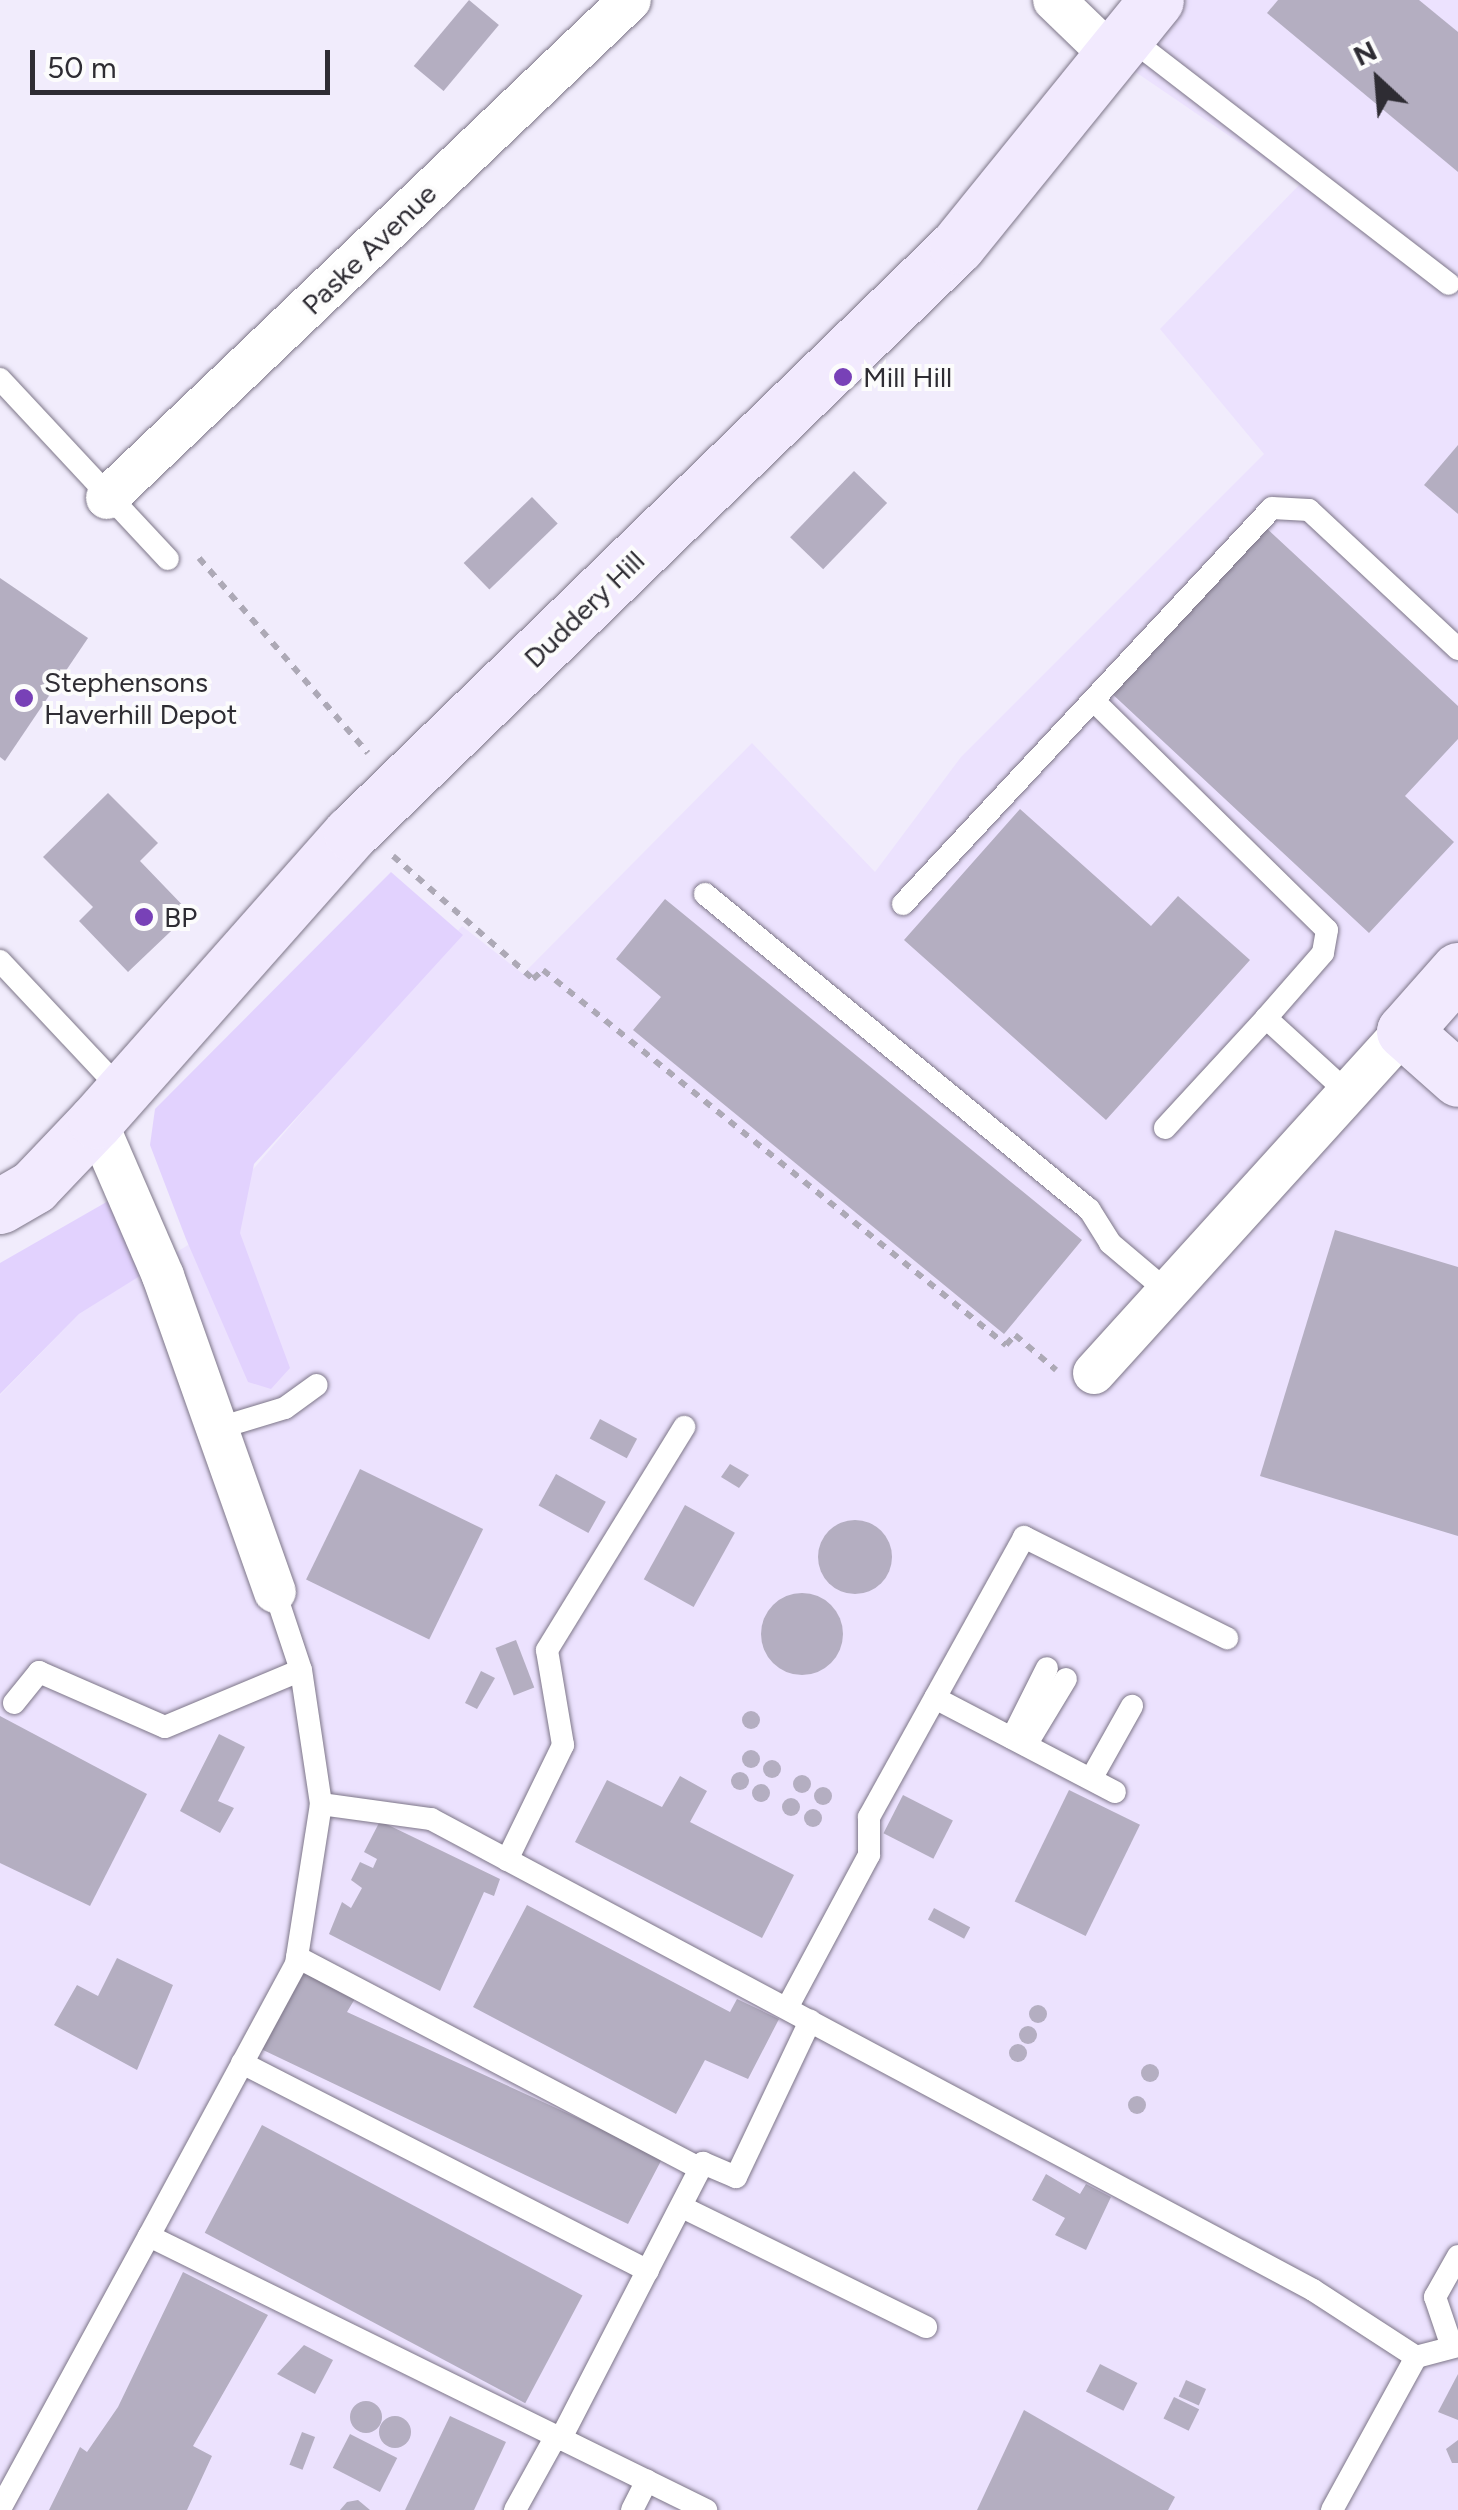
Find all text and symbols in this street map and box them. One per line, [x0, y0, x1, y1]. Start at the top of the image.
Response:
scale bar [35, 30, 335, 92]
north arrow [1328, 30, 1428, 130]
text: N [1348, 33, 1382, 73]
text: 50 m [47, 49, 116, 86]
street label: Paske Avenue [295, 177, 443, 321]
place label: Mill Hill [863, 360, 952, 394]
marker: Mill Hill [832, 366, 854, 388]
street label: Duddery Hill [517, 543, 651, 675]
place label: Stephensons Haverhill Depot [44, 665, 237, 731]
marker: Stephensons Haverhill Depot [13, 687, 35, 709]
place label: BP [164, 900, 197, 934]
marker: BP [133, 906, 155, 928]

